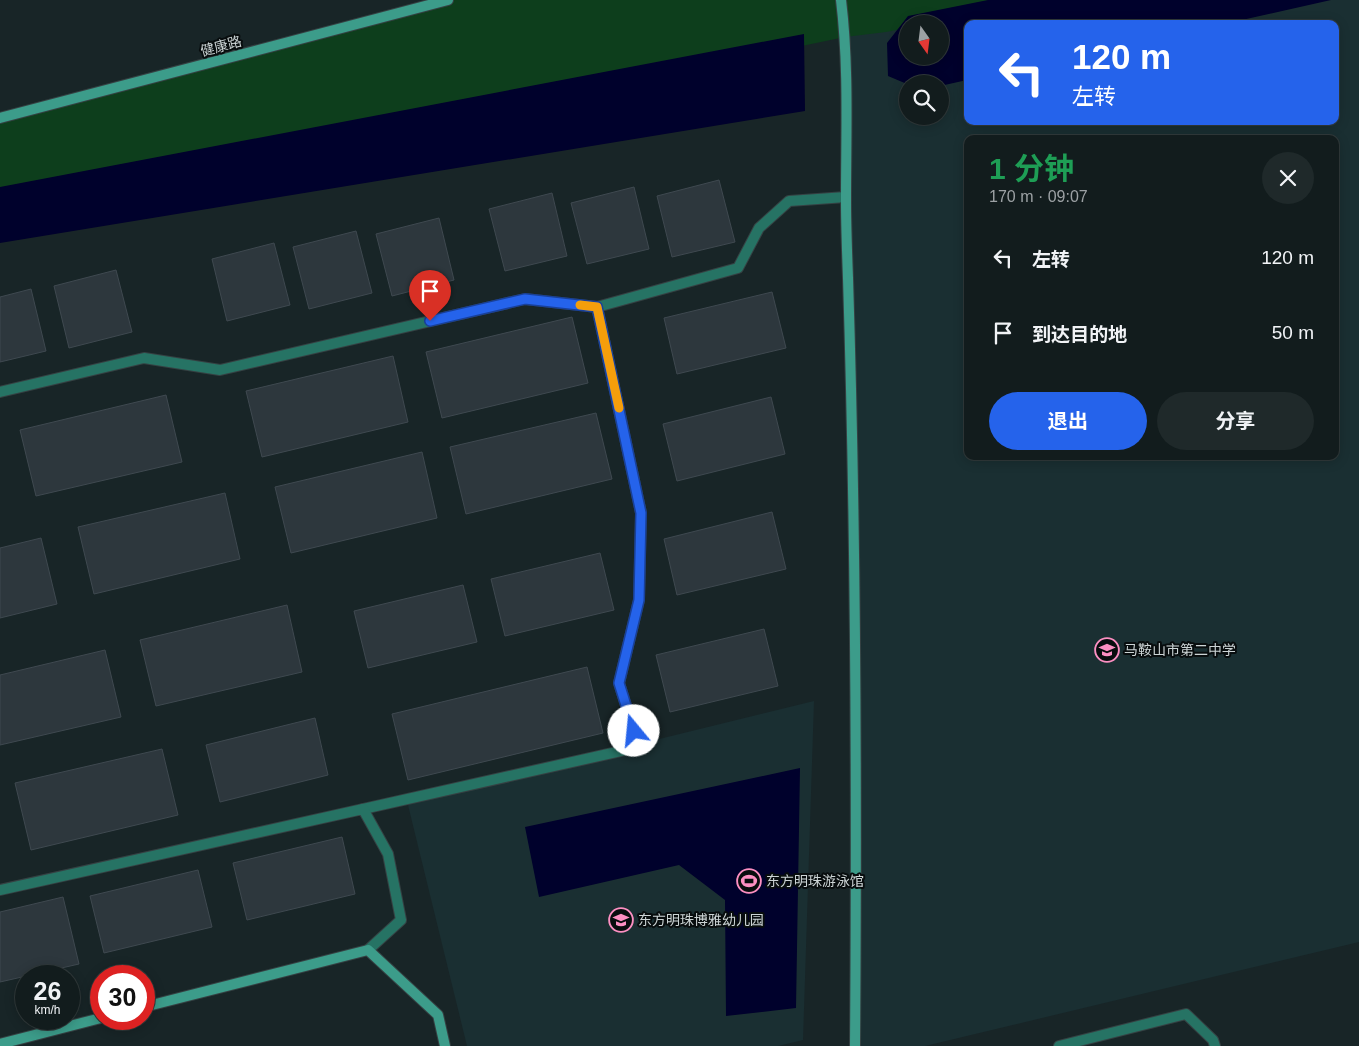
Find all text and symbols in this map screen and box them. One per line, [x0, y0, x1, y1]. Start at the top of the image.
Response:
north arrow [899, 15, 949, 65]
map controls [899, 15, 949, 125]
street label: 健康路 [199, 33, 243, 59]
text: 120 m [1072, 37, 1171, 76]
icon: left [989, 40, 1054, 105]
button: search [899, 75, 949, 125]
text: 左转 [1072, 84, 1116, 109]
text: 1 分钟 [989, 152, 1074, 185]
button: close [1262, 152, 1314, 204]
text: 170 m · 09:07 [989, 188, 1088, 205]
icon: left [989, 244, 1017, 272]
text: 120 m [1261, 247, 1314, 268]
text: 左转 [1032, 249, 1070, 270]
pin [409, 270, 451, 321]
icon: arrive [416, 277, 444, 305]
icon: arrive [989, 319, 1017, 347]
text: 50 m [1272, 322, 1314, 343]
text: 到达目的地 [1032, 324, 1127, 345]
button: 退出 [989, 392, 1147, 450]
button: 分享 [1157, 392, 1314, 450]
school or university icon: 马鞍山市第二中学 [1094, 637, 1120, 663]
place label: 马鞍山市第二中学 [1124, 642, 1236, 658]
position arrow [607, 704, 659, 756]
sports icon: 东方明珠游泳馆 [736, 868, 762, 894]
place label: 东方明珠游泳馆 [766, 873, 864, 889]
school or university icon: 东方明珠博雅幼儿园 [608, 907, 634, 933]
place label: 东方明珠博雅幼儿园 [638, 912, 764, 928]
speed limit sign: 30 [90, 965, 155, 1030]
text: 26 [34, 977, 61, 1005]
text: km/h [34, 1003, 61, 1017]

